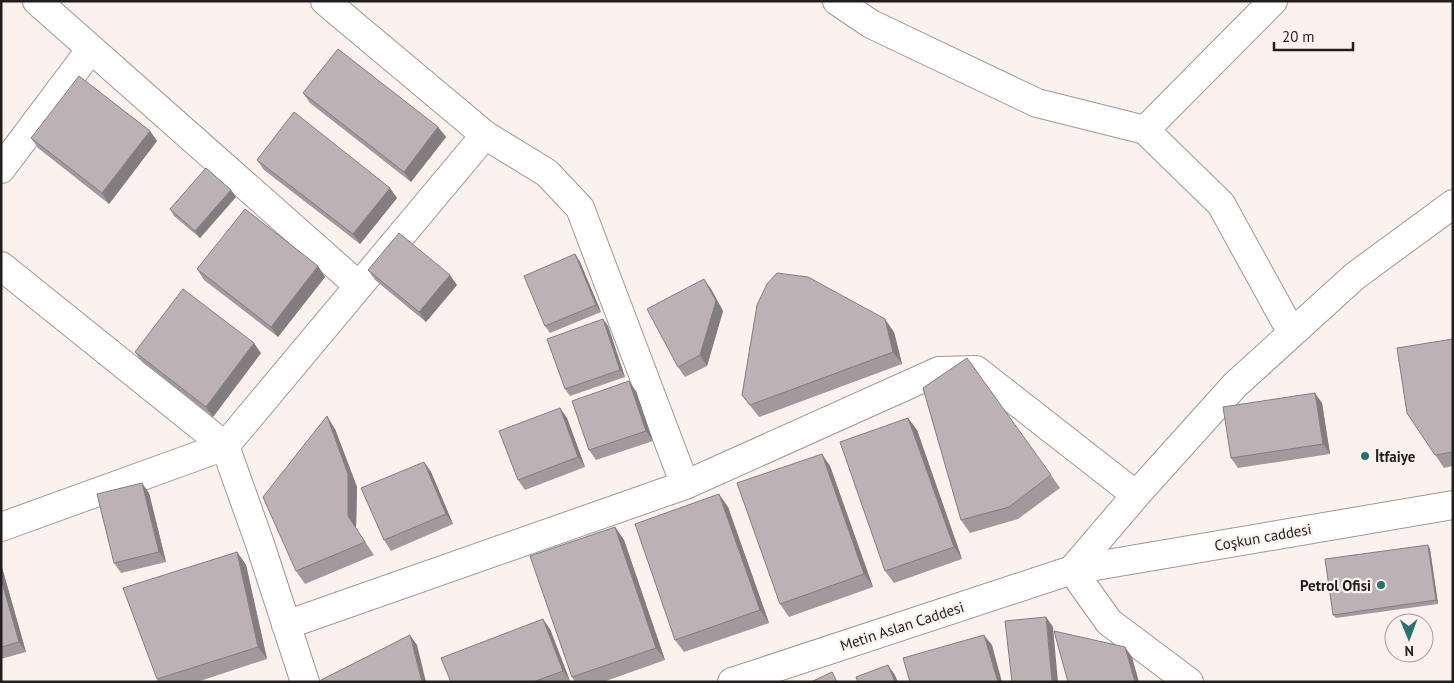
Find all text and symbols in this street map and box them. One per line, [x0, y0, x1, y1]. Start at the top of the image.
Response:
scale bar [1274, 20, 1353, 52]
text: 20 m [1282, 27, 1315, 46]
place label: İtfaiye [1375, 447, 1416, 466]
marker: İtfaiye [1359, 450, 1371, 462]
street label: Coşkun caddesi [1213, 519, 1313, 555]
place label: Petrol Ofisi [1300, 576, 1371, 595]
marker: Petrol Ofisi [1375, 579, 1387, 591]
street label: Metin Aslan Caddesi [838, 597, 966, 655]
north arrow [1384, 613, 1434, 663]
text: N [1404, 642, 1414, 660]

